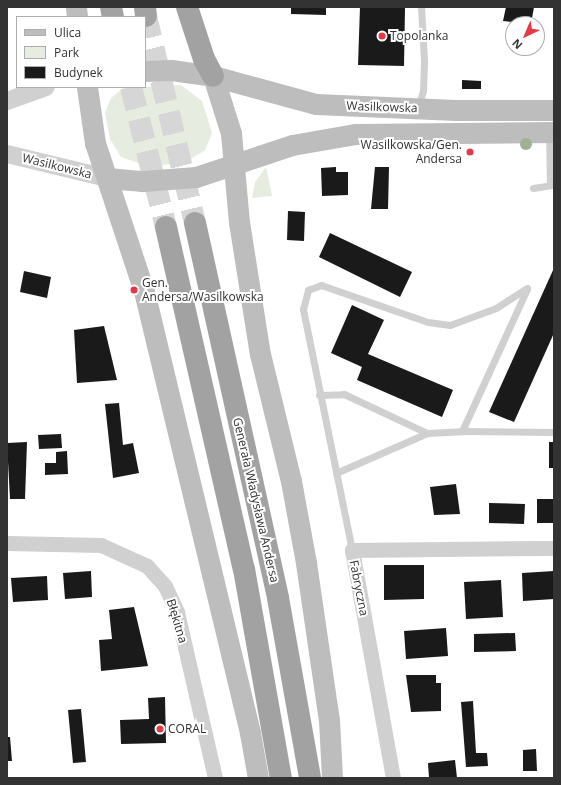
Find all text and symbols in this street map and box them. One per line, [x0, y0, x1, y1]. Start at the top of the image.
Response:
legend [16, 16, 146, 88]
north arrow [505, 16, 545, 56]
text: Ulica [54, 24, 81, 41]
place label: Topolanka [390, 29, 448, 43]
marker: Topolanka [377, 31, 387, 41]
text: N [509, 36, 525, 53]
text: Park [54, 44, 79, 61]
text: Budynek [54, 64, 103, 81]
street label: Wasilkowska [346, 99, 418, 115]
place label: Wasilkowska/Gen. Andersa [361, 138, 462, 166]
marker: Wasilkowska/Gen. Andersa [465, 147, 475, 157]
street label: Wasilkowska [21, 150, 93, 182]
place label: Gen. Andersa/Wasilkowska [142, 276, 264, 304]
marker: Gen. Andersa/Wasilkowska [129, 285, 139, 295]
street label: Generała Władysława Andersa [230, 416, 282, 584]
street label: Fabryczna [347, 559, 371, 617]
street label: Błękitna [164, 597, 190, 645]
place label: CORAL [168, 722, 206, 736]
marker: CORAL [155, 724, 165, 734]

